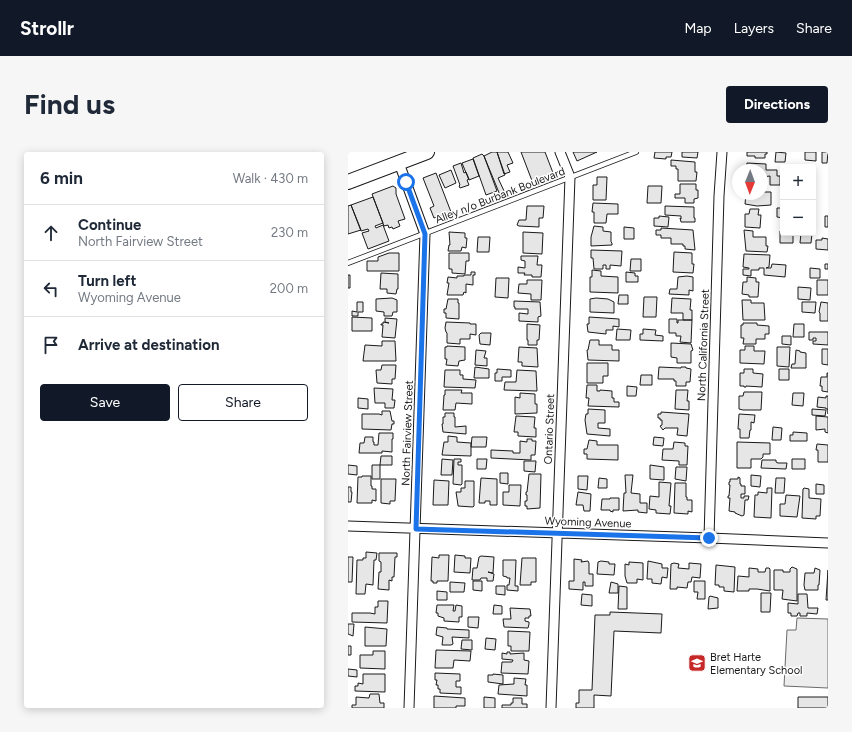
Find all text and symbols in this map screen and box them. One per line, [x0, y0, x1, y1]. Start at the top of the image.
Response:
text: Strollr [20, 17, 74, 40]
text: Map [684, 20, 712, 37]
text: Layers [734, 20, 774, 37]
text: Share [796, 20, 832, 37]
button: Directions [726, 86, 828, 123]
text: Find us [24, 87, 115, 121]
north arrow [732, 164, 768, 200]
map controls [780, 164, 816, 236]
button: + [780, 164, 816, 200]
street label: Alley n/o Burbank Boulevard [433, 165, 567, 226]
text: 6 min [40, 168, 83, 188]
text: Walk · 430 m [233, 171, 308, 186]
route start [397, 173, 415, 191]
button: − [780, 200, 816, 236]
text: Continue [78, 216, 141, 234]
icon: ahead [40, 222, 62, 244]
text: 230 m [271, 225, 308, 240]
text: North Fairview Street [78, 234, 203, 249]
text: Turn left [78, 272, 136, 290]
icon: left [40, 278, 62, 300]
text: 200 m [270, 281, 308, 296]
street label: North California Street [695, 289, 712, 401]
text: Wyoming Avenue [78, 290, 181, 305]
icon: arrive [40, 334, 62, 356]
text: Arrive at destination [78, 336, 219, 354]
street label: North Fairview Street [399, 380, 416, 486]
button: Save [40, 384, 170, 421]
button: Share [178, 384, 308, 421]
street label: Ontario Street [542, 394, 557, 465]
street label: Wyoming Avenue [544, 514, 632, 531]
route end [700, 529, 718, 547]
place label: Bret Harte Elementary School [710, 651, 802, 677]
school or university icon: Bret Harte Elementary School [687, 653, 707, 673]

